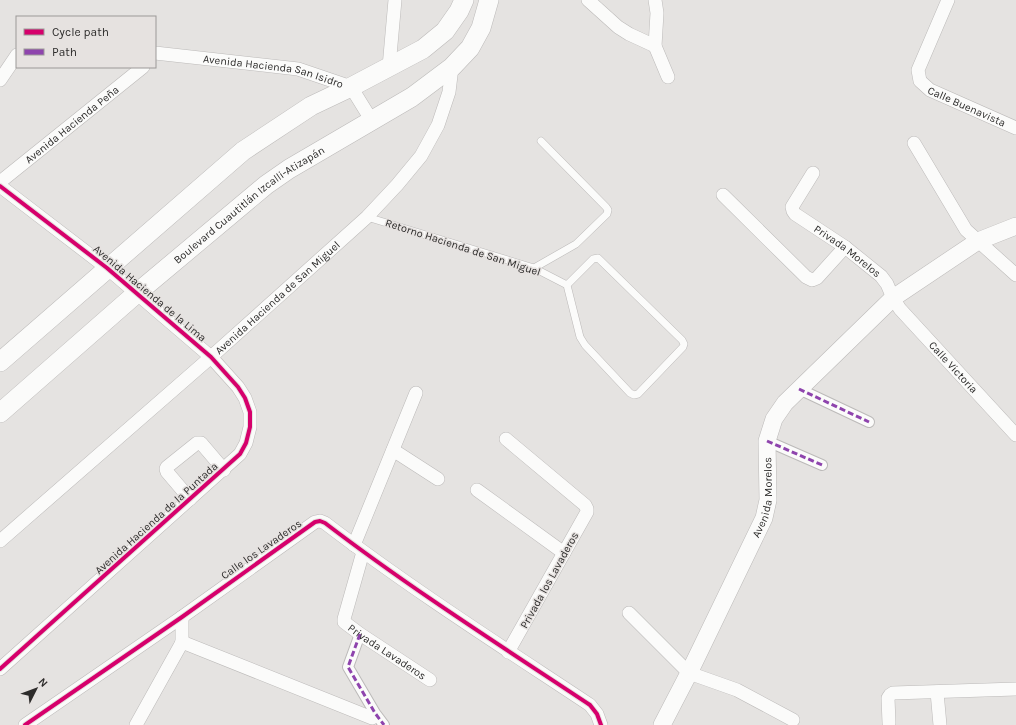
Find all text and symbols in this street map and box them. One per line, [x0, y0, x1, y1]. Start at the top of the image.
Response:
legend [16, 16, 156, 68]
text: Cycle path [52, 25, 109, 39]
text: Path [52, 45, 77, 59]
street label: Avenida Hacienda San Isidro [202, 52, 345, 91]
street label: Avenida Hacienda Peña [22, 83, 122, 166]
street label: Calle Buenavista [926, 84, 1008, 130]
street label: Boulevard Cuautitlán Izcalli-Atizapán [171, 144, 327, 267]
street label: Retorno Hacienda de San Miguel [384, 216, 542, 279]
street label: Privada Morelos [811, 222, 884, 280]
street label: Avenida Hacienda de San Miguel [212, 239, 343, 357]
street label: Avenida Hacienda de la Lima [91, 242, 209, 344]
street label: Calle Victoria [926, 339, 980, 396]
street label: Avenida Morelos [749, 457, 775, 540]
street label: Avenida Hacienda de la Puntada [92, 460, 220, 577]
street label: Calle los Lavaderos [218, 517, 304, 582]
street label: Privada los Lavaderos [517, 530, 581, 631]
street label: Privada Lavaderos [345, 621, 429, 683]
north arrow [16, 669, 56, 709]
text: N [36, 675, 51, 690]

